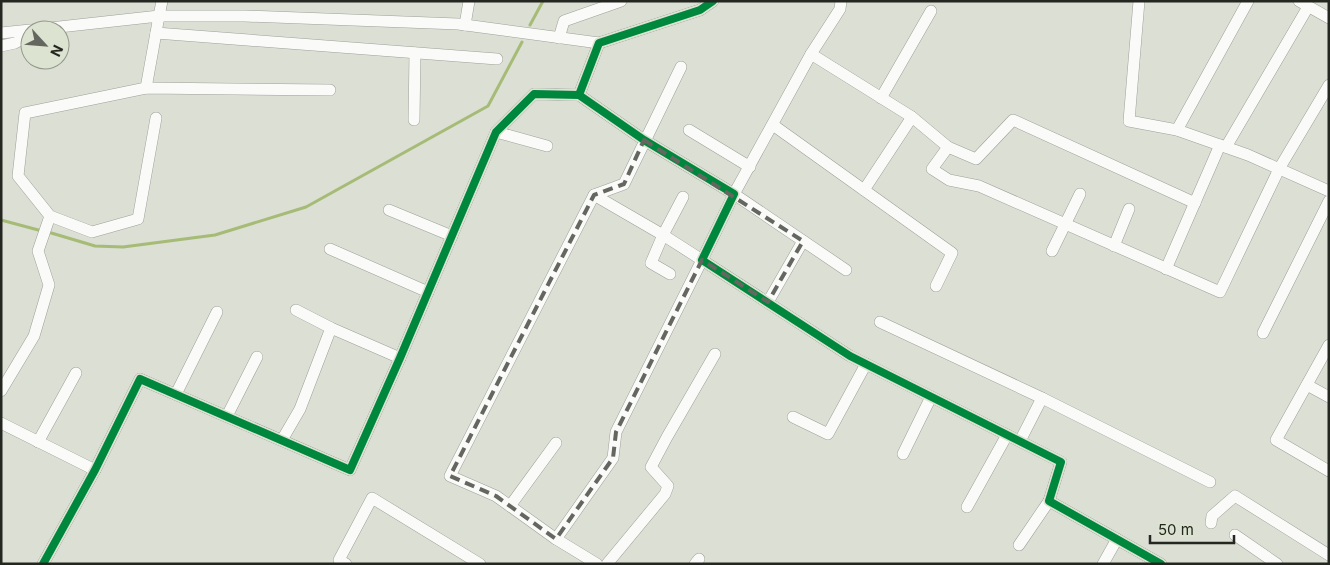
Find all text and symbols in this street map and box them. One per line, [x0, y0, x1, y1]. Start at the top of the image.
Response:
north arrow [20, 20, 70, 70]
text: N [47, 42, 67, 59]
scale bar [1150, 512, 1234, 544]
text: 50 m [1158, 520, 1194, 539]

